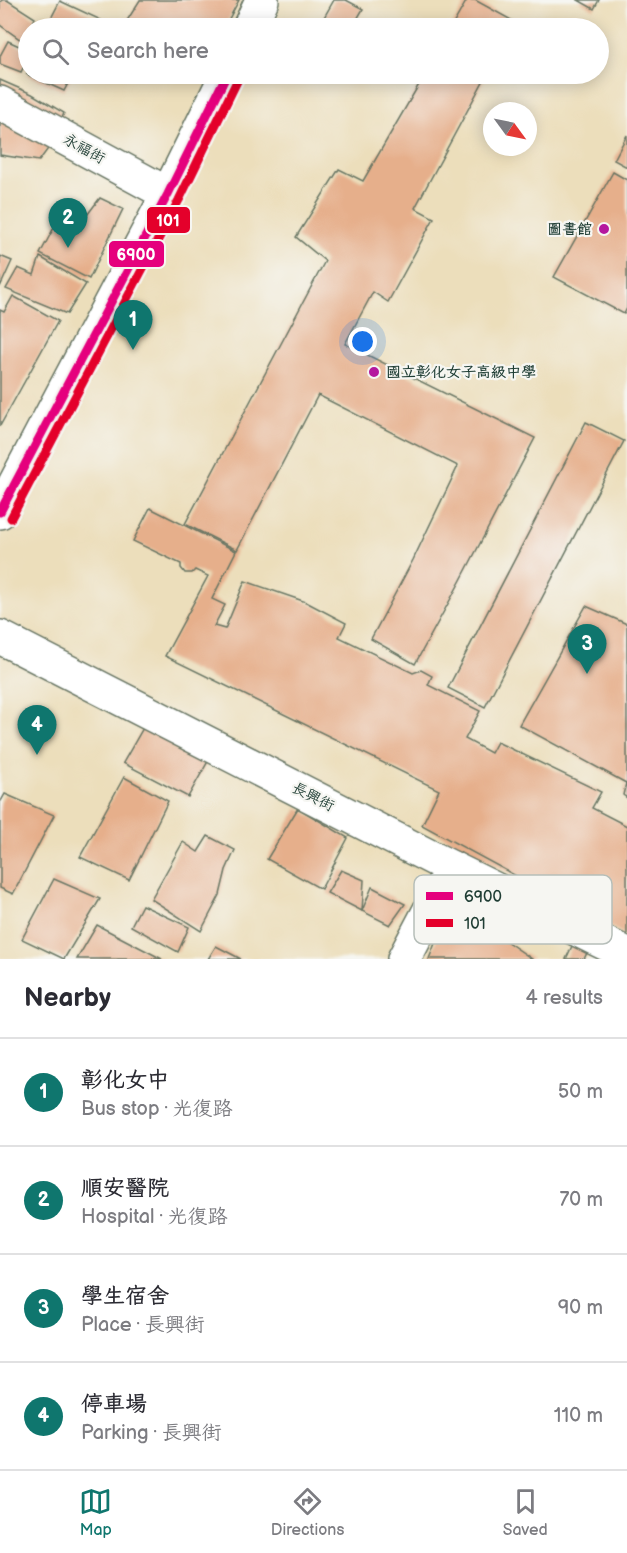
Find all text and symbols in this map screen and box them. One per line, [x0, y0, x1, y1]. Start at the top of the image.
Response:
search box [18, 18, 609, 84]
icon: search [39, 35, 72, 68]
text: Search here [87, 38, 209, 65]
north arrow [483, 102, 537, 156]
street label: 永福街 [60, 130, 108, 168]
pin: 2 [48, 198, 88, 248]
line badge: 101 [146, 206, 191, 234]
text: 101 [156, 212, 180, 231]
place label: 圖書館 [547, 220, 592, 239]
marker: 圖書館 [597, 222, 611, 236]
line badge: 6900 [108, 240, 165, 268]
text: 6900 [116, 246, 156, 265]
pin: 1 [114, 300, 152, 350]
your location [348, 327, 377, 356]
place label: 國立彰化女子高級中學 [386, 363, 536, 382]
marker: 國立彰化女子高級中學 [367, 365, 381, 379]
pin: 3 [568, 624, 606, 674]
pin: 4 [18, 706, 57, 755]
street label: 長興街 [289, 778, 337, 816]
legend [414, 875, 612, 944]
text: 6900 [464, 888, 502, 907]
text: 101 [464, 915, 486, 934]
text: Nearby [24, 983, 111, 1014]
text: 4 results [525, 986, 603, 1010]
text: 彰化女中 [81, 1067, 169, 1094]
text: 1 [39, 1080, 48, 1104]
text: 50 m [558, 1080, 603, 1104]
text: Bus stop · 光復路 [81, 1097, 233, 1121]
text: 順安醫院 [81, 1175, 169, 1202]
text: 2 [38, 1188, 49, 1212]
text: 70 m [559, 1188, 603, 1212]
text: Hospital · 光復路 [81, 1205, 228, 1229]
text: 學生宿舍 [81, 1283, 169, 1310]
text: 3 [38, 1296, 49, 1320]
text: 90 m [558, 1296, 603, 1320]
text: Place · 長興街 [81, 1313, 205, 1337]
text: 停車場 [81, 1391, 147, 1418]
text: 4 [38, 1404, 49, 1428]
text: 110 m [554, 1404, 603, 1428]
text: Parking · 長興街 [81, 1421, 222, 1445]
tab: Map [79, 1485, 112, 1540]
tab: Directions [271, 1485, 344, 1540]
tab: Saved [503, 1485, 548, 1540]

